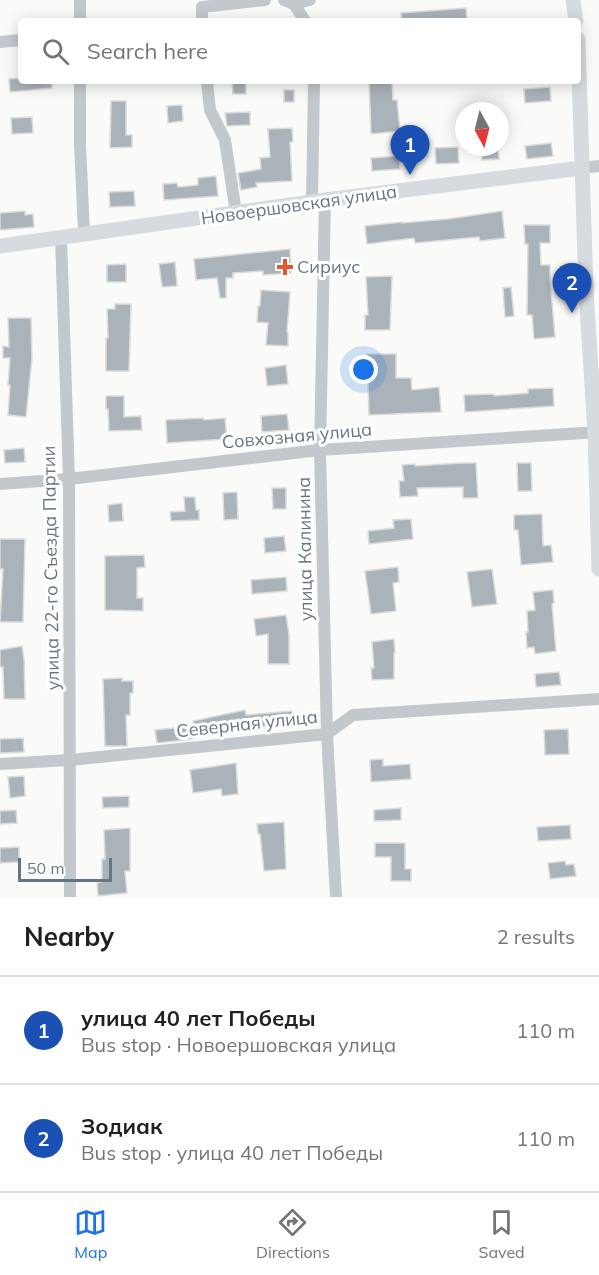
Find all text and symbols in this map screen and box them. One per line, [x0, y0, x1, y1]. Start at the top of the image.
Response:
search box [18, 18, 581, 84]
icon: search [39, 35, 72, 68]
text: Search here [87, 37, 208, 65]
north arrow [455, 102, 509, 156]
pin: 1 [390, 126, 430, 175]
street label: Новоершовская улица [199, 179, 398, 230]
place label: Сириус [297, 255, 360, 278]
marker: Сириус [278, 260, 292, 274]
pin: 2 [552, 264, 592, 313]
your location [349, 355, 378, 384]
street label: Совхозная улица [221, 417, 373, 454]
street label: улица 22-го Съезда Партии [37, 446, 64, 690]
street label: улица Калинина [292, 477, 317, 621]
street label: Северная улица [175, 705, 319, 742]
scale bar [18, 855, 112, 882]
text: 50 m [27, 858, 64, 878]
text: Nearby [24, 920, 114, 953]
text: 2 results [497, 924, 575, 949]
text: улица 40 лет Победы [81, 1004, 316, 1032]
text: 1 [38, 1018, 50, 1043]
text: 110 m [516, 1018, 575, 1043]
text: Bus stop · Новоершовская улица [81, 1032, 396, 1057]
text: Зодиак [81, 1112, 162, 1140]
text: 2 [38, 1126, 50, 1151]
text: 110 m [516, 1126, 575, 1151]
text: Bus stop · улица 40 лет Победы [81, 1140, 383, 1165]
tab: Map [74, 1206, 107, 1262]
tab: Directions [256, 1206, 330, 1262]
tab: Saved [479, 1206, 525, 1262]

